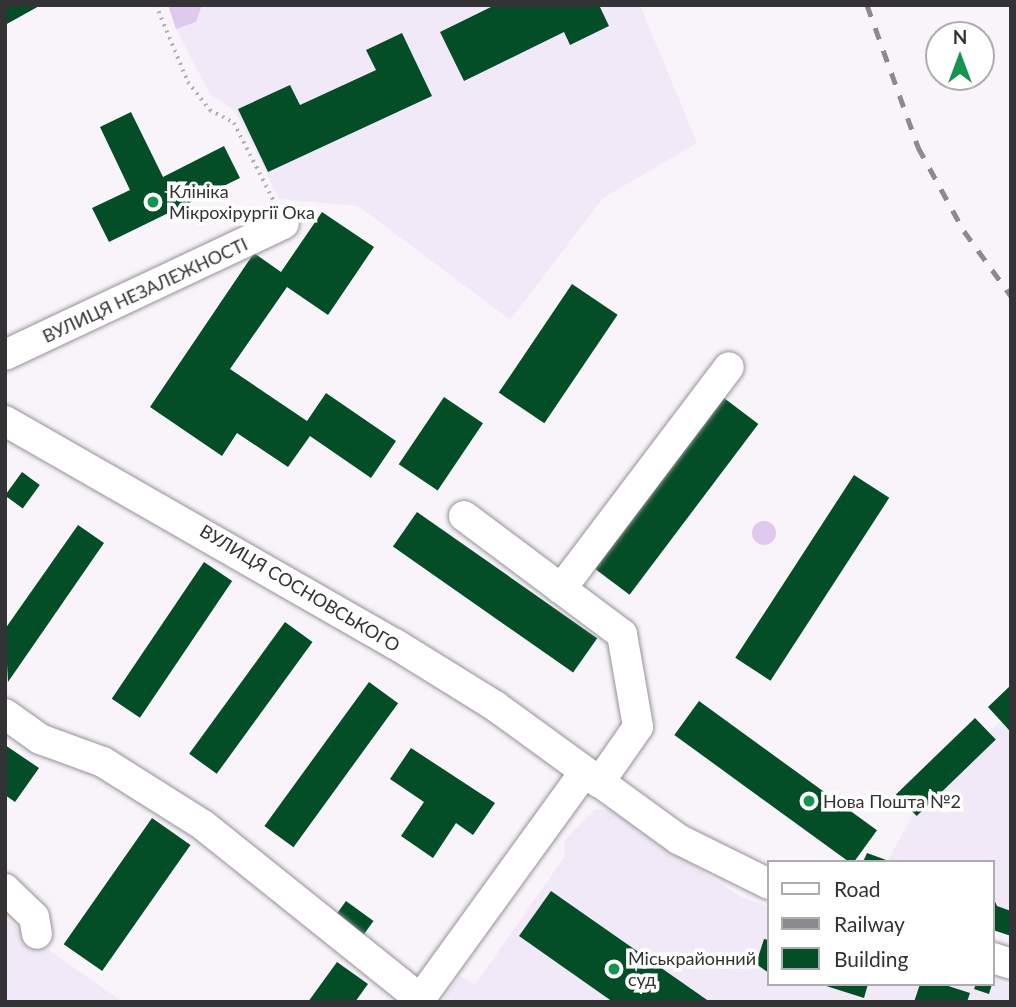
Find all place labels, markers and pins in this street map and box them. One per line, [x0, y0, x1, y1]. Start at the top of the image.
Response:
place label: Клініка Мікрохірургії Ока [169, 181, 315, 224]
marker: Клініка Мікрохірургії Ока [143, 192, 163, 212]
place label: Нова Пошта №2 [823, 790, 961, 812]
marker: Нова Пошта №2 [801, 793, 817, 809]
place label: Міськрайонний суд [628, 948, 756, 990]
marker: Міськрайонний суд [606, 961, 622, 977]

